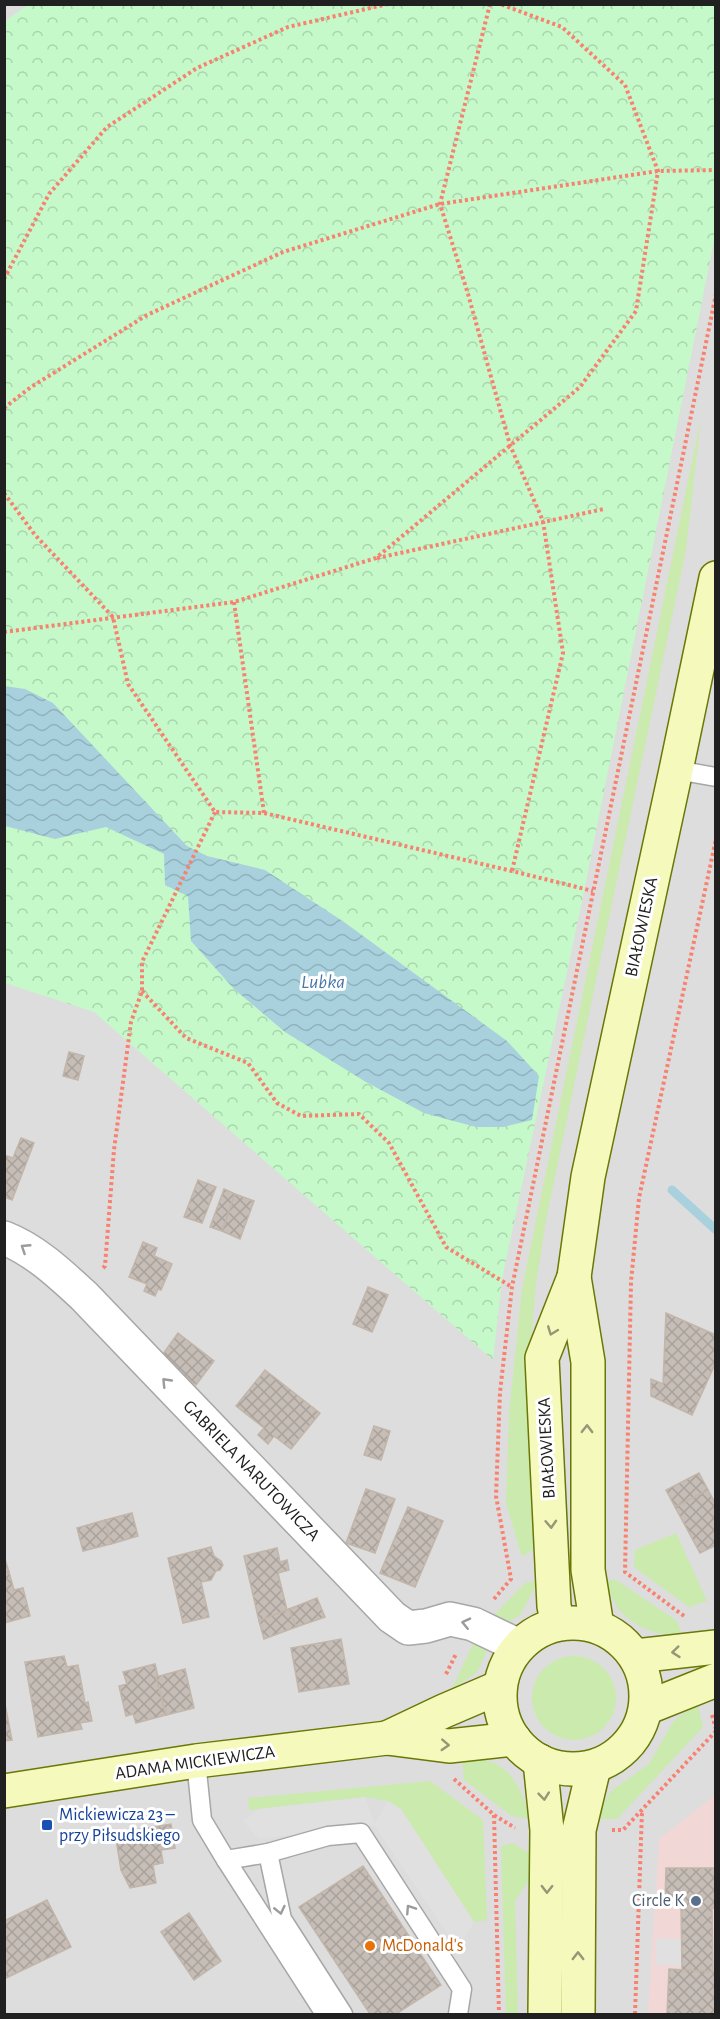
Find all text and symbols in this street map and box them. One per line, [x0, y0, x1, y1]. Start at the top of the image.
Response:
street label: BIAŁOWIESKA [623, 875, 661, 978]
water label: Lubka [301, 972, 345, 992]
one-way arrow [21, 1244, 31, 1256]
one-way arrow [547, 1325, 559, 1336]
one-way arrow [162, 1378, 173, 1389]
street label: BIAŁOWIESKA [535, 1396, 559, 1499]
street label: GABRIELA NARUTOWICZA [179, 1397, 323, 1545]
one-way arrow [581, 1424, 593, 1433]
one-way arrow [544, 1519, 557, 1529]
one-way arrow [461, 1617, 471, 1630]
one-way arrow [671, 1645, 680, 1657]
one-way arrow [440, 1738, 449, 1751]
street label: ADAMA MICKIEWICZA [114, 1743, 277, 1783]
one-way arrow [537, 1791, 550, 1800]
place label: Mickiewicza 23 – przy Piłsudskiego [59, 1806, 181, 1845]
marker: Mickiewicza 23 – przy Piłsudskiego [40, 1818, 54, 1832]
one-way arrow [540, 1884, 553, 1893]
place label: Circle K [632, 1892, 684, 1910]
marker: Circle K [689, 1894, 703, 1908]
one-way arrow [272, 1905, 285, 1915]
one-way arrow [406, 1905, 417, 1916]
place label: McDonald's [382, 1937, 464, 1955]
marker: McDonald's [363, 1939, 377, 1953]
one-way arrow [572, 1952, 584, 1961]

